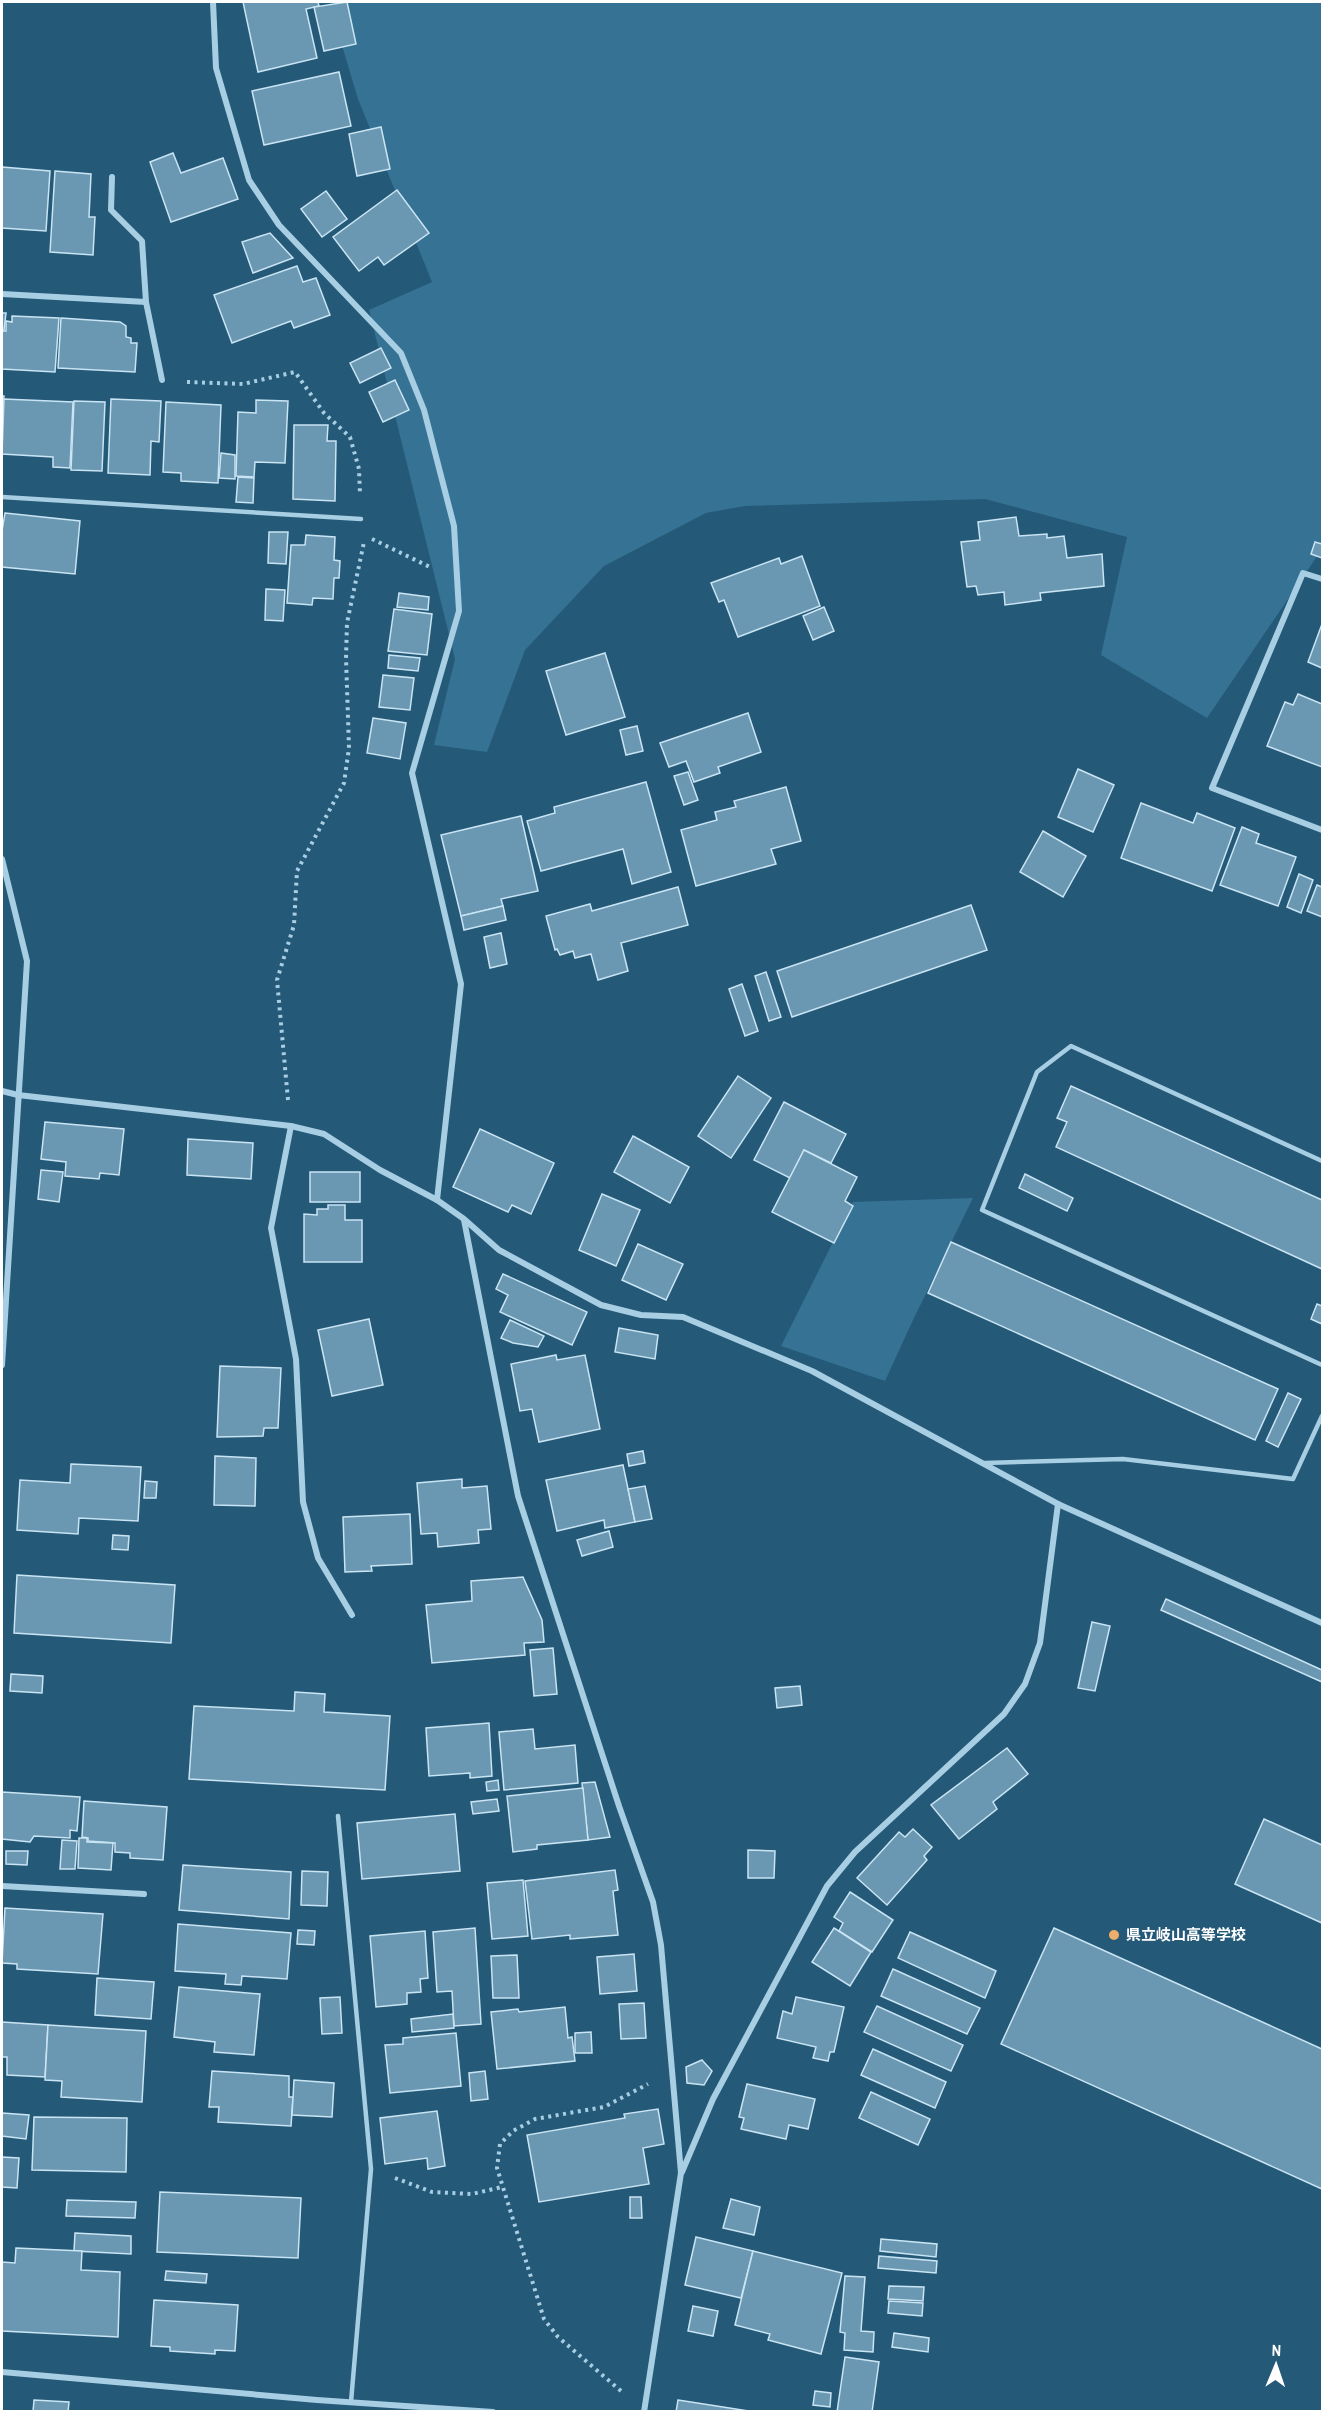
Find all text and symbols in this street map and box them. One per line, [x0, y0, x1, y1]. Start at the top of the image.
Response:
place label: 県立岐山高等学校 [1126, 1924, 1246, 1945]
marker: 県立岐山高等学校 [1107, 1928, 1121, 1942]
north arrow [1246, 2335, 1306, 2395]
text: N [1271, 2339, 1282, 2361]

